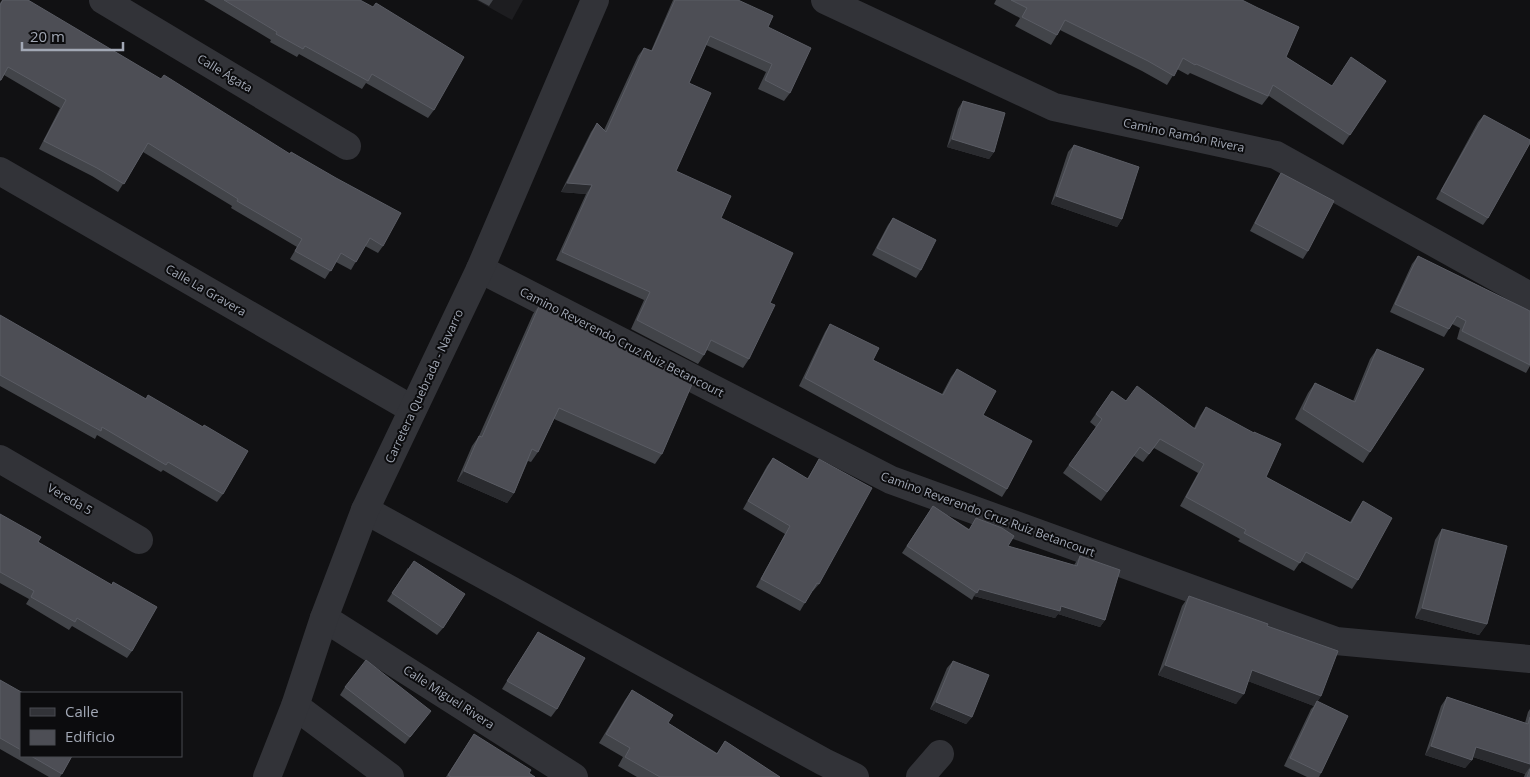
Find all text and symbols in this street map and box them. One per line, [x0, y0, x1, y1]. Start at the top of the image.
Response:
scale bar [22, 20, 124, 52]
text: 20 m [30, 26, 65, 46]
street label: Calle Ágata [194, 50, 256, 96]
street label: Camino Ramón Rivera [1122, 114, 1246, 156]
street label: Calle La Gravera [162, 260, 250, 320]
street label: Camino Reverendo Cruz Ruiz Betancourt [517, 283, 727, 401]
street label: Carretera Quebrada - Navarro [381, 306, 467, 466]
street label: Camino Reverendo Cruz Ruiz Betancourt [878, 467, 1098, 561]
street label: Vereda 5 [44, 479, 96, 519]
street label: Calle Miguel Rivera [400, 661, 498, 733]
legend [20, 692, 182, 757]
text: Calle [65, 701, 99, 721]
text: Edificio [65, 726, 115, 746]

